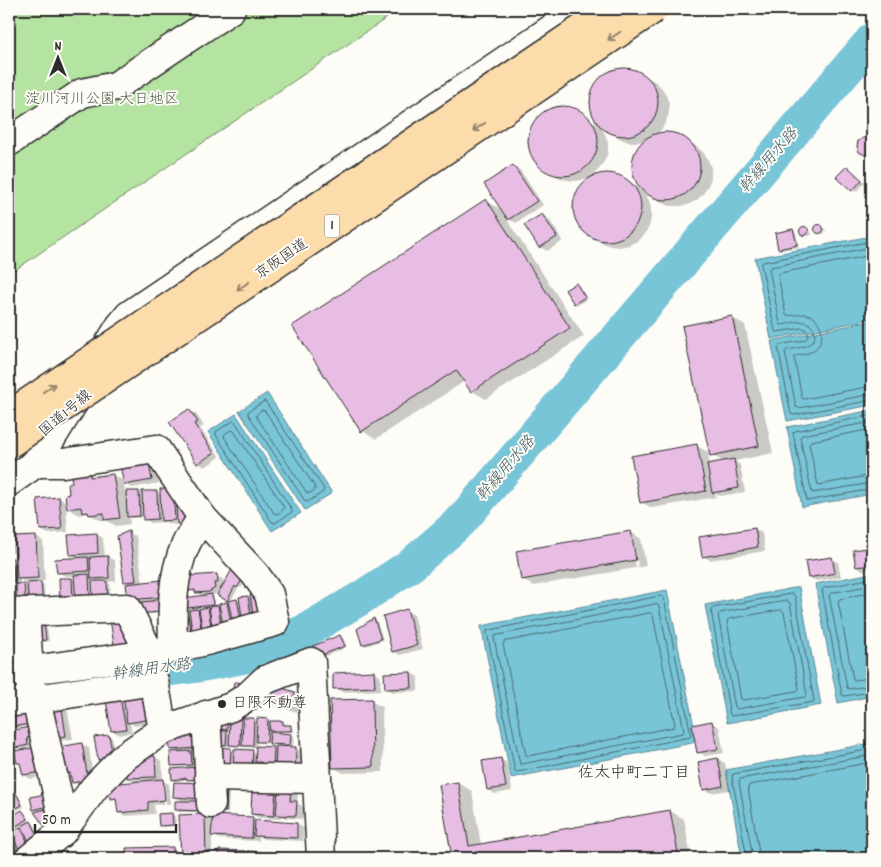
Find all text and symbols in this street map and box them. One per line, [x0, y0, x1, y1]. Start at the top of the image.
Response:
one-way arrow [607, 31, 621, 41]
north arrow [32, 32, 82, 82]
text: N [55, 37, 62, 57]
park label: 淀川河川公園 大日地区 [25, 89, 179, 111]
one-way arrow [472, 122, 486, 132]
water label: 幹線用水路 [734, 123, 805, 199]
road number: 1 [324, 215, 340, 238]
street label: 京阪国道 [251, 234, 313, 286]
one-way arrow [236, 281, 250, 291]
one-way arrow [42, 383, 56, 393]
street label: 国道1号線 [35, 385, 97, 443]
water label: 幹線用水路 [471, 431, 542, 507]
water label: 幹線用水路 [110, 653, 193, 687]
place label: 日限不動尊 [232, 693, 307, 715]
marker: 日限不動尊 [216, 698, 228, 710]
district label: 佐太中町二丁目 [578, 762, 690, 785]
scale bar [35, 802, 176, 834]
text: 50 m [42, 810, 71, 832]

